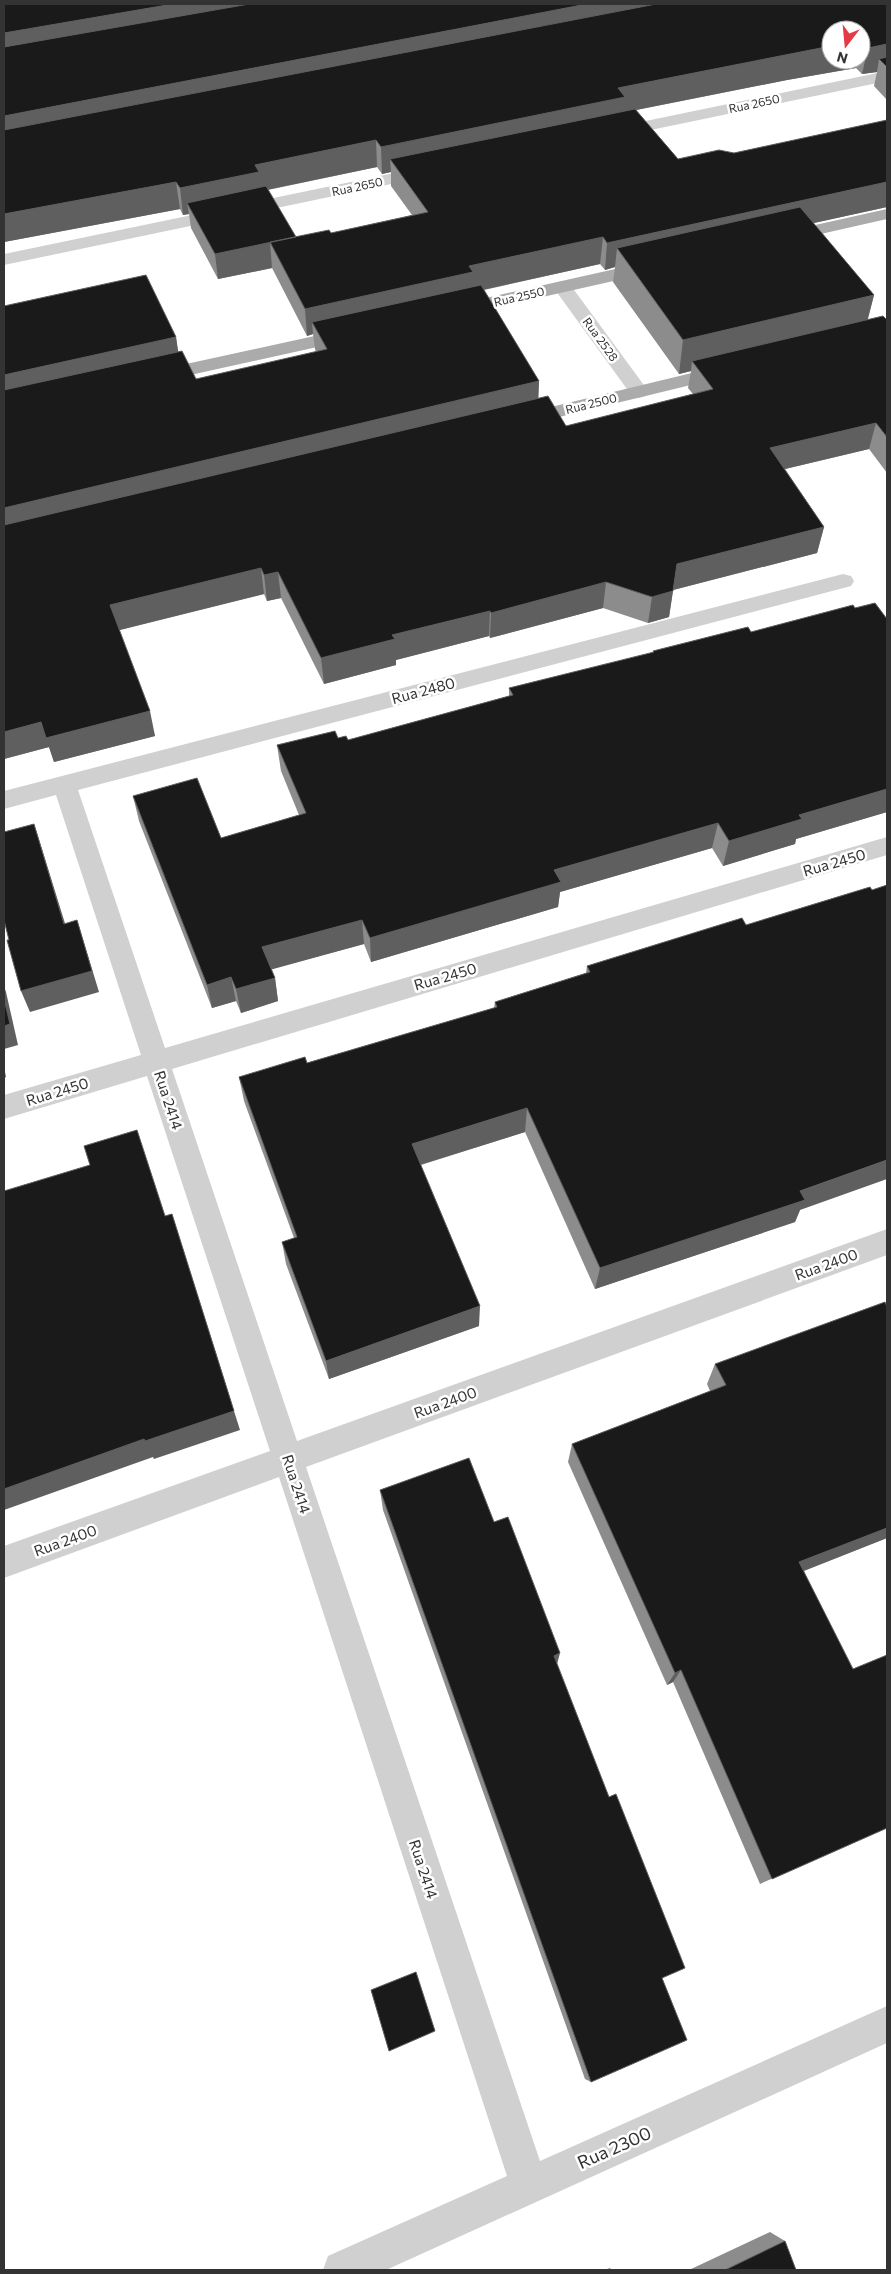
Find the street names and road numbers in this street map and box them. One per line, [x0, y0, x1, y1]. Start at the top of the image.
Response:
street label: Rua 2650 [727, 91, 781, 115]
street label: Rua 2650 [330, 174, 384, 198]
street label: Rua 2550 [492, 283, 546, 309]
street label: Rua 2528 [580, 314, 622, 364]
street label: Rua 2500 [564, 390, 618, 416]
street label: Rua 2480 [389, 673, 457, 707]
street label: Rua 2450 [801, 844, 867, 880]
street label: Rua 2450 [412, 958, 478, 994]
street label: Rua 2414 [151, 1068, 187, 1132]
street label: Rua 2450 [24, 1073, 90, 1109]
street label: Rua 2400 [792, 1244, 860, 1284]
street label: Rua 2400 [411, 1382, 479, 1422]
street label: Rua 2414 [279, 1452, 315, 1516]
street label: Rua 2400 [31, 1520, 99, 1560]
street label: Rua 2414 [406, 1837, 442, 1901]
street label: Rua 2300 [574, 2121, 654, 2173]

